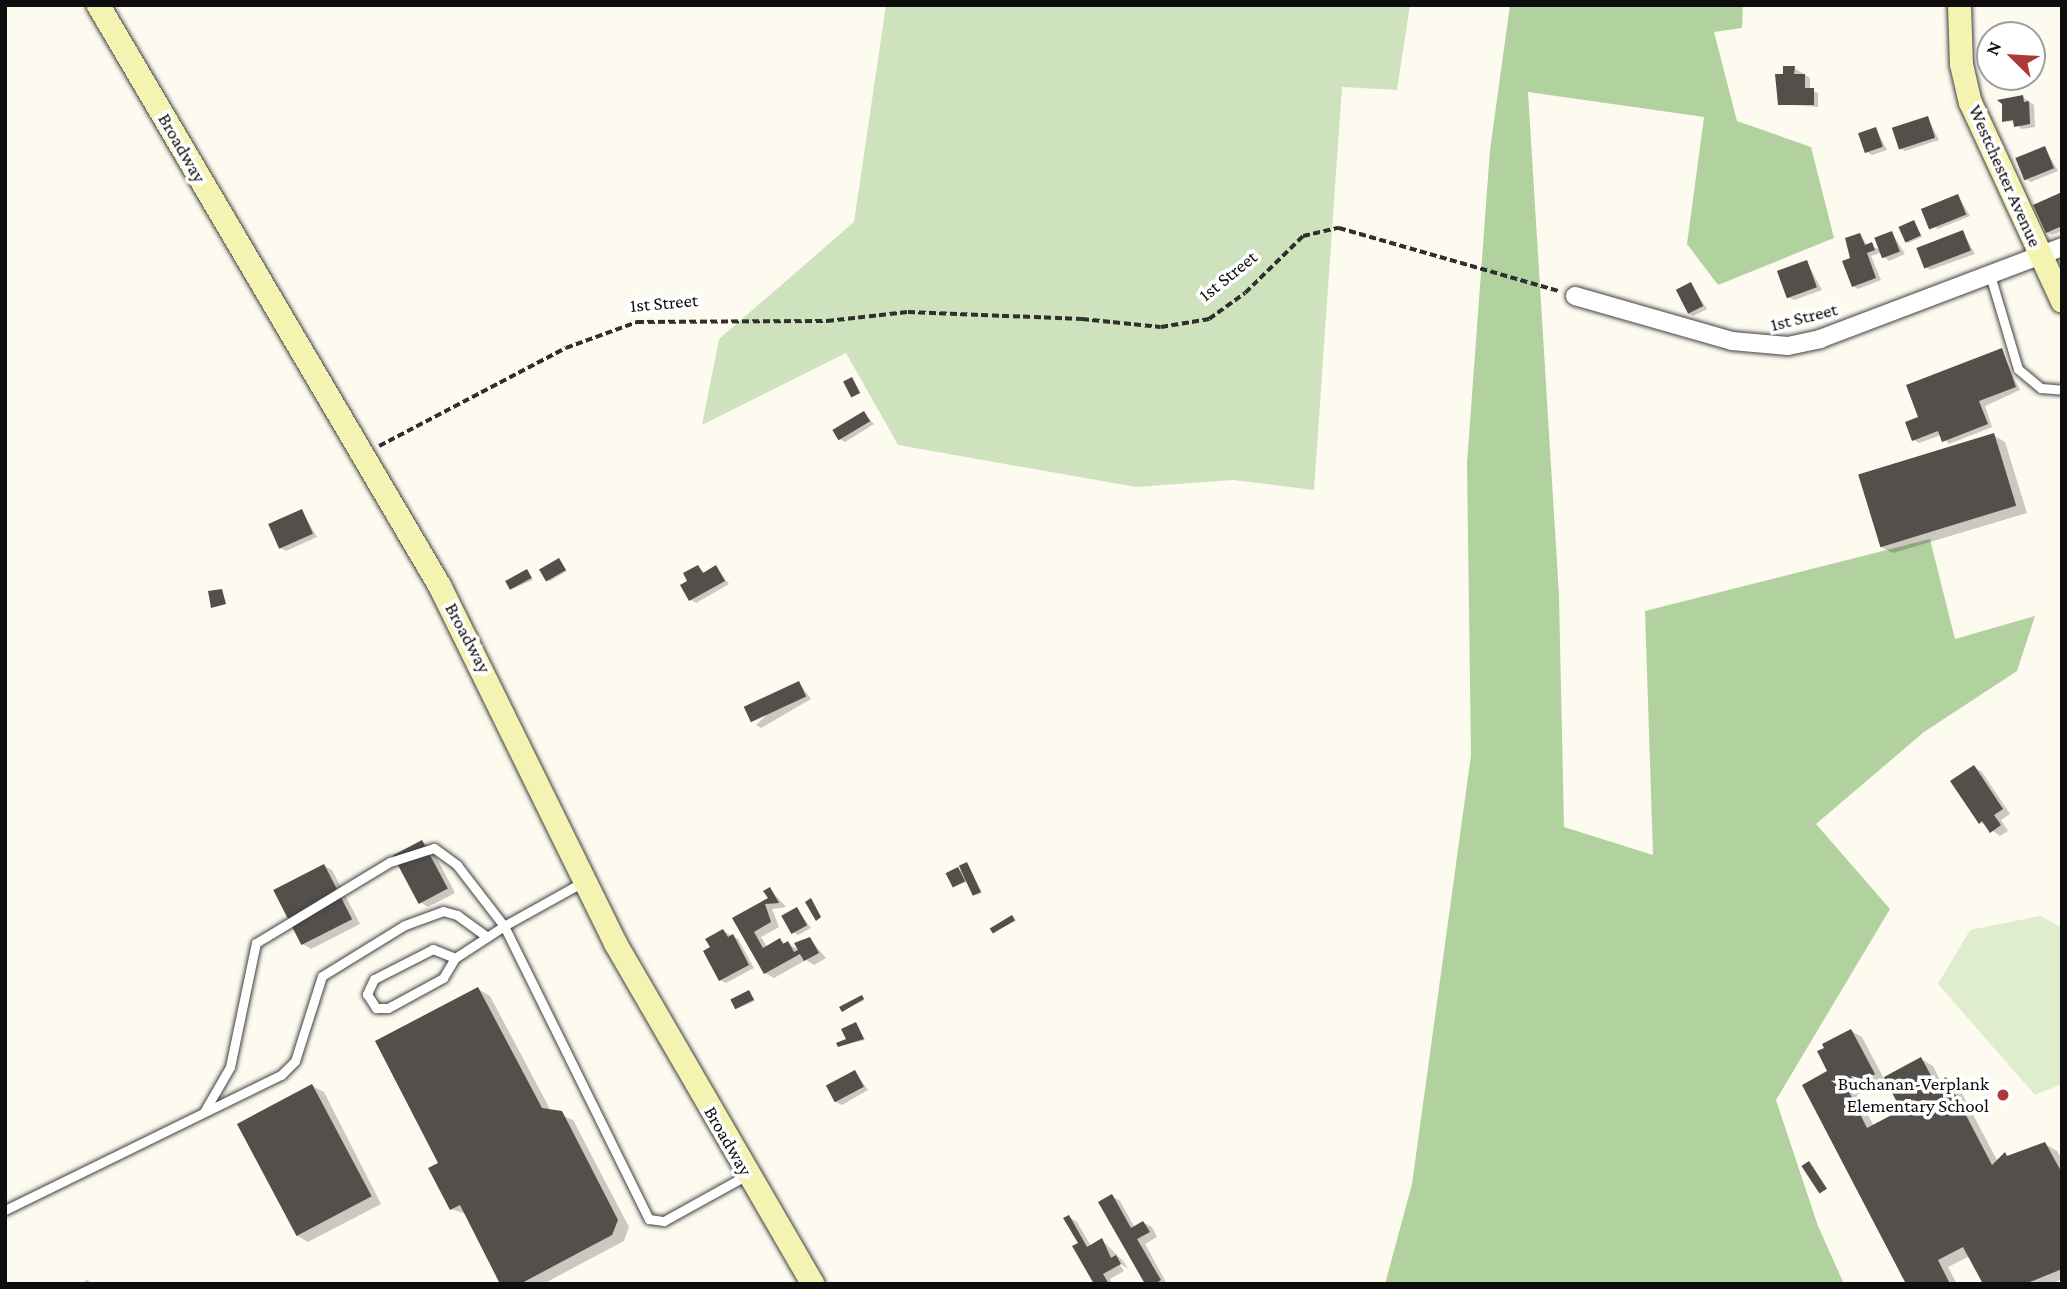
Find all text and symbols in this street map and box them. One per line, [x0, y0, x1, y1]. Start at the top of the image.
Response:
north arrow [1976, 21, 2046, 91]
text: N [1981, 38, 2005, 58]
street label: Westchester Avenue [1963, 101, 2047, 251]
street label: Broadway [153, 109, 211, 187]
street label: 1st Street [1194, 246, 1262, 306]
street label: 1st Street [629, 289, 699, 317]
street label: 1st Street [1768, 298, 1840, 336]
street label: Broadway [440, 599, 496, 677]
place label: Buchanan-Verplank Elementary School [1838, 1073, 1989, 1117]
marker: Buchanan-Verplank Elementary School [1995, 1087, 2011, 1103]
street label: Broadway [699, 1102, 757, 1180]

